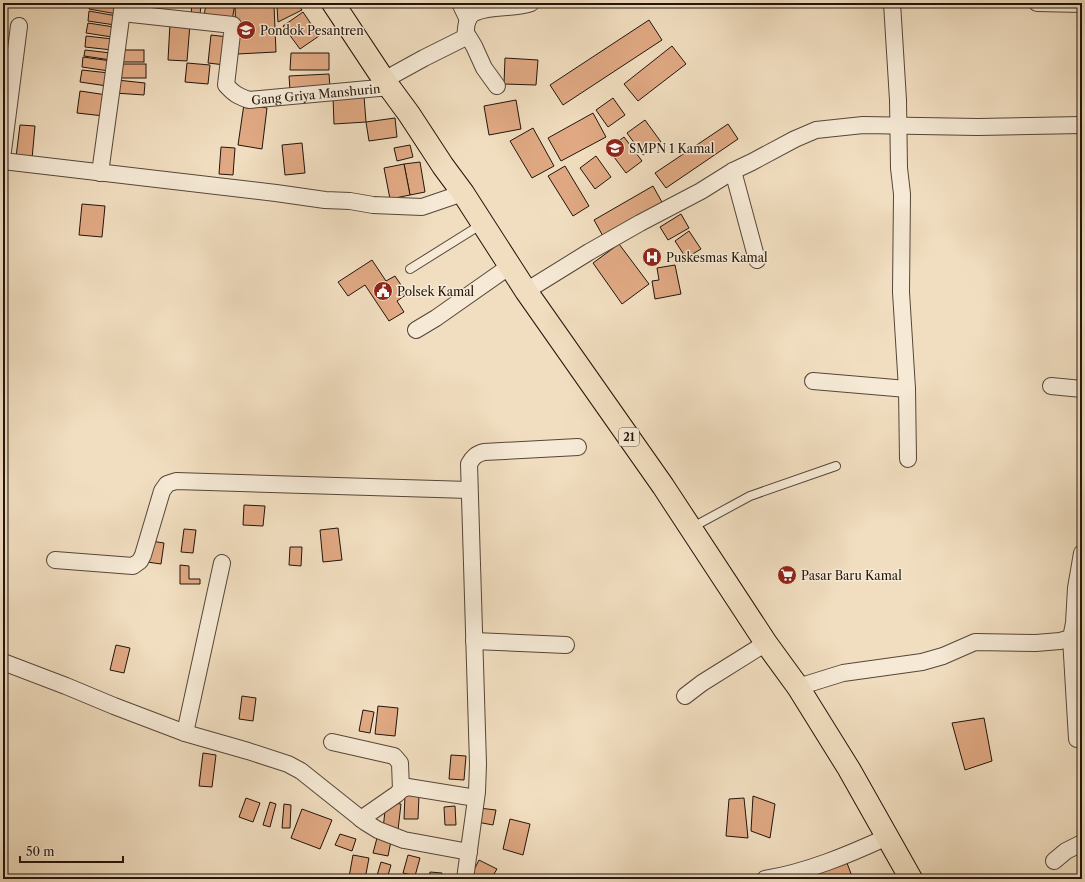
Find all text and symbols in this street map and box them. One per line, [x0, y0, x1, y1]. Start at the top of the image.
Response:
school or university icon: Pondok Pesantren [235, 19, 257, 41]
place label: Pondok Pesantren [260, 23, 364, 38]
street label: Gang Griya Manshurin [251, 80, 381, 107]
school or university icon: SMPN 1 Kamal [604, 137, 626, 159]
place label: SMPN 1 Kamal [629, 141, 715, 156]
hospital icon: Puskesmas Kamal [641, 246, 663, 268]
place label: Puskesmas Kamal [666, 250, 768, 265]
public building icon: Polsek Kamal [372, 280, 394, 302]
place label: Polsek Kamal [397, 284, 475, 299]
road number: 21 [619, 428, 639, 446]
supermarket icon: Pasar Baru Kamal [776, 564, 798, 586]
place label: Pasar Baru Kamal [801, 568, 902, 583]
scale bar [20, 838, 123, 864]
text: 50 m [26, 844, 55, 859]

